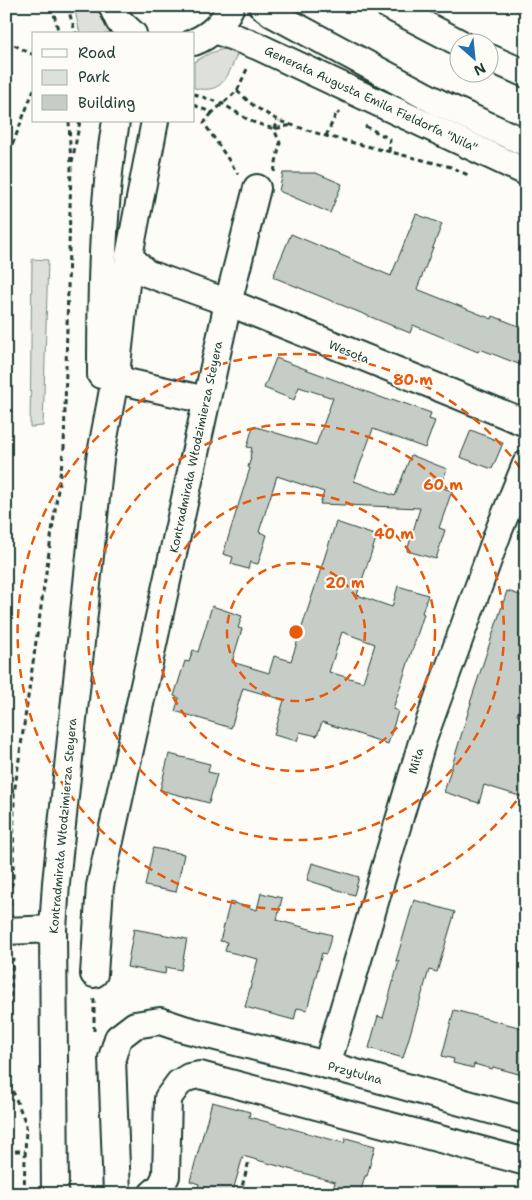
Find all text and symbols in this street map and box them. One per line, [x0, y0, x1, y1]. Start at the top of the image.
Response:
legend [32, 32, 195, 122]
north arrow [450, 32, 500, 82]
text: Road [78, 43, 116, 63]
street label: Generała Augusta Emila Fieldorfa "Nila" [262, 43, 480, 155]
text: Park [78, 67, 110, 87]
text: Building [78, 93, 135, 113]
street label: Wesoła [326, 337, 372, 368]
street label: Kontradmirała Włodzimierza Steyera [166, 339, 226, 554]
text: 80 m [393, 370, 433, 390]
text: 60 m [423, 475, 463, 495]
text: 40 m [374, 524, 414, 544]
text: 20 m [325, 573, 365, 593]
centre of rings [287, 623, 305, 641]
street label: Kontradmirała Włodzimierza Steyera [46, 717, 80, 934]
street label: Miła [405, 746, 427, 776]
street label: Przytulna [326, 1058, 385, 1088]

